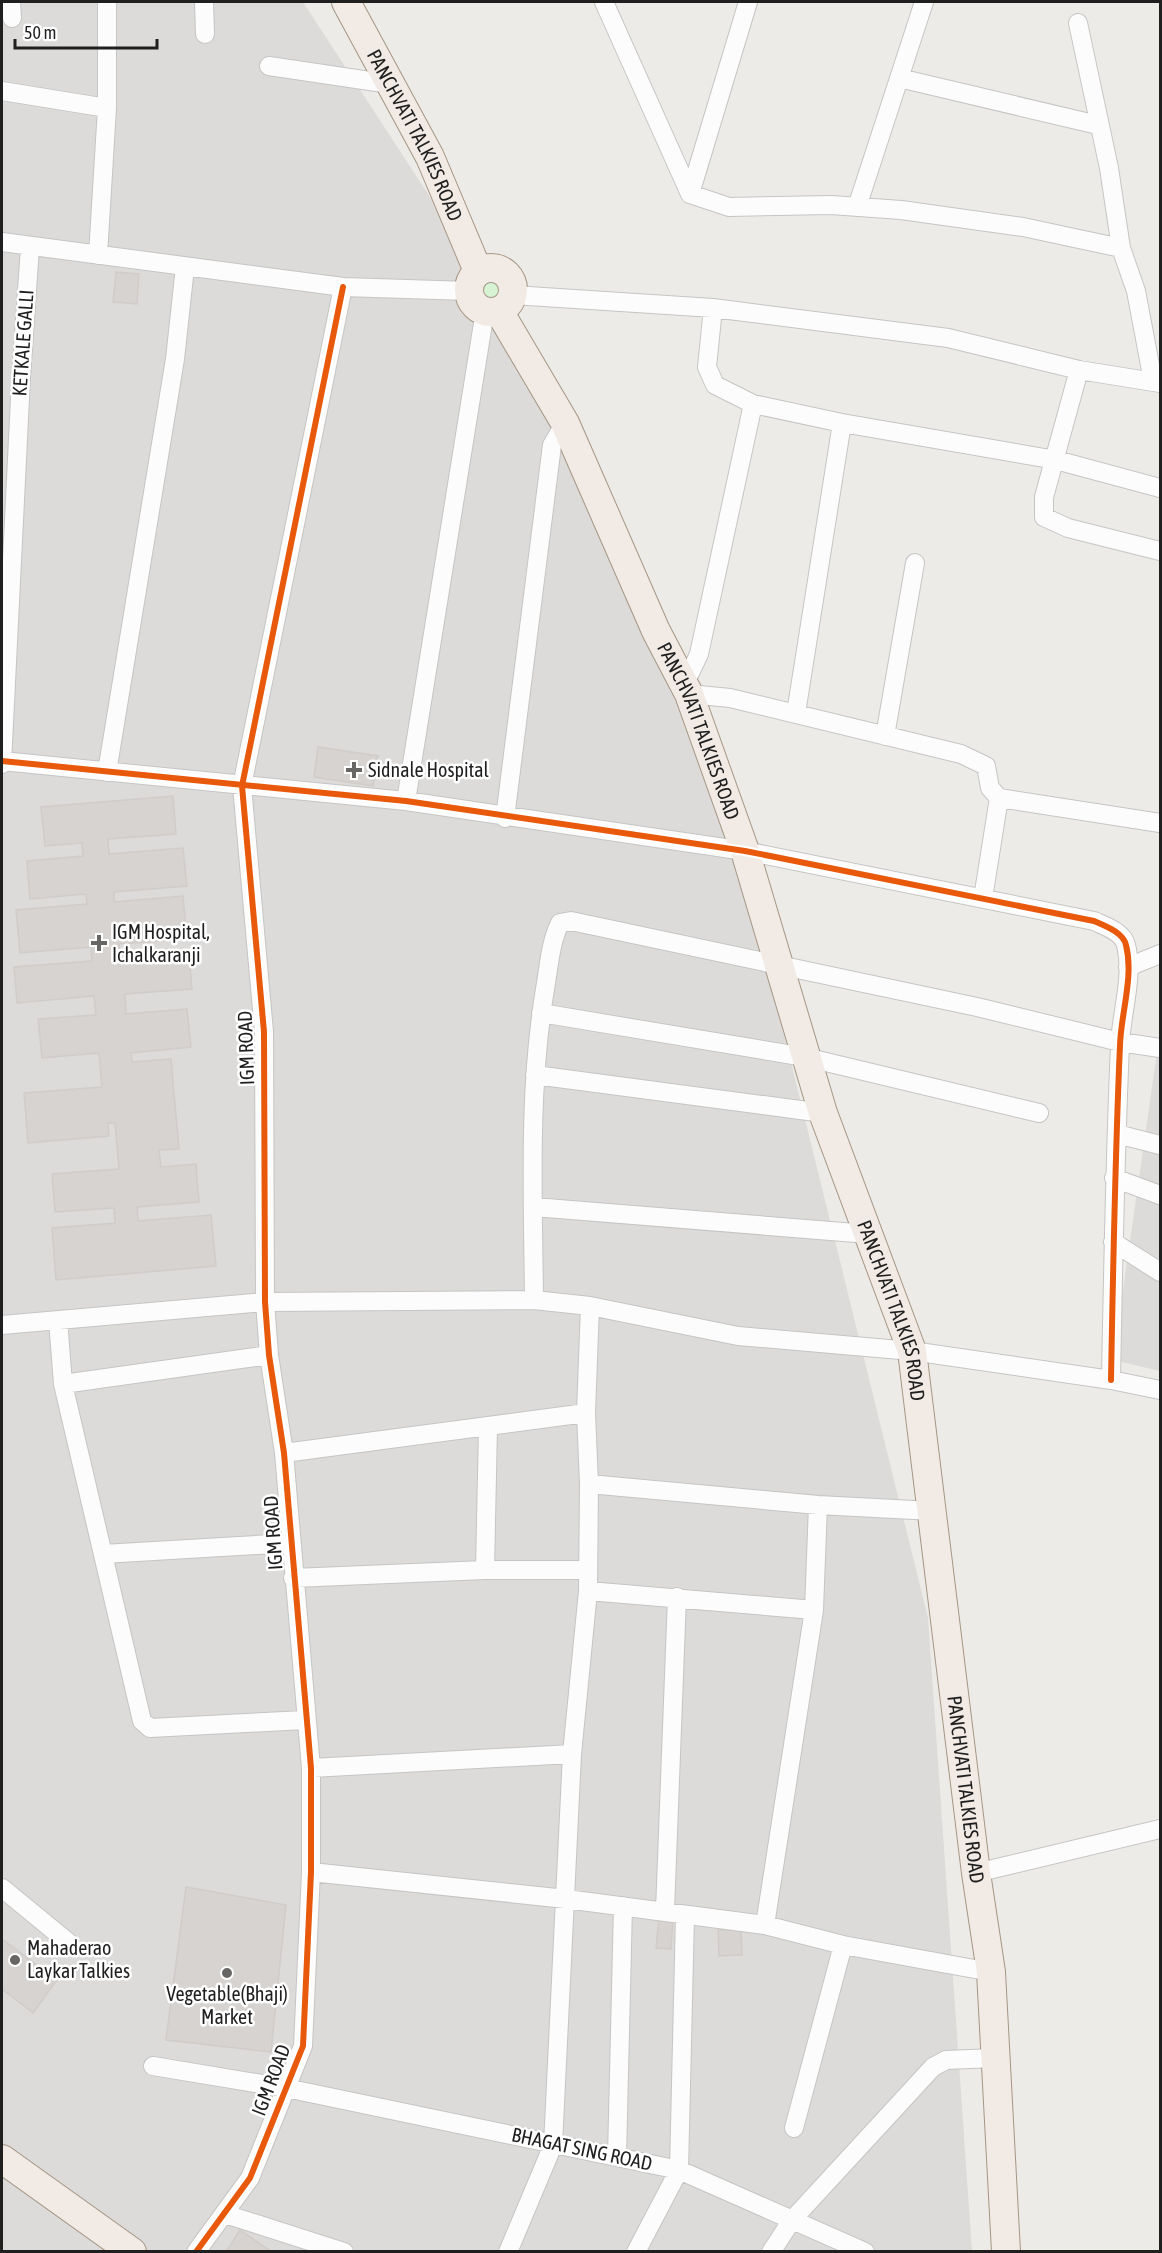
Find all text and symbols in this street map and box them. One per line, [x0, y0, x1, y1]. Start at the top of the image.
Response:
scale bar [15, 12, 158, 50]
text: 50 m [24, 22, 56, 43]
street label: PANCHVATI TALKIES ROAD [363, 45, 468, 224]
street label: KETKALE GALLI [7, 289, 38, 397]
street label: PANCHVATI TALKIES ROAD [653, 638, 745, 822]
place label: Sidnale Hospital [368, 758, 490, 781]
marker: Sidnale Hospital [345, 761, 363, 779]
place label: IGM Hospital, Ichalkaranji [112, 920, 210, 966]
marker: IGM Hospital, Ichalkaranji [90, 934, 108, 952]
street label: IGM ROAD [233, 1010, 258, 1086]
street label: PANCHVATI TALKIES ROAD [853, 1217, 930, 1402]
street label: IGM ROAD [258, 1495, 287, 1571]
street label: PANCHVATI TALKIES ROAD [943, 1694, 989, 1885]
place label: Mahaderao Laykar Talkies [27, 1936, 130, 1982]
marker: Mahaderao Laykar Talkies [8, 1953, 22, 1967]
marker: Vegetable(Bhaji) Market [220, 1966, 234, 1980]
place label: Vegetable(Bhaji) Market [166, 1982, 288, 2028]
street label: IGM ROAD [246, 2041, 295, 2119]
street label: BHAGAT SING ROAD [510, 2122, 655, 2175]

